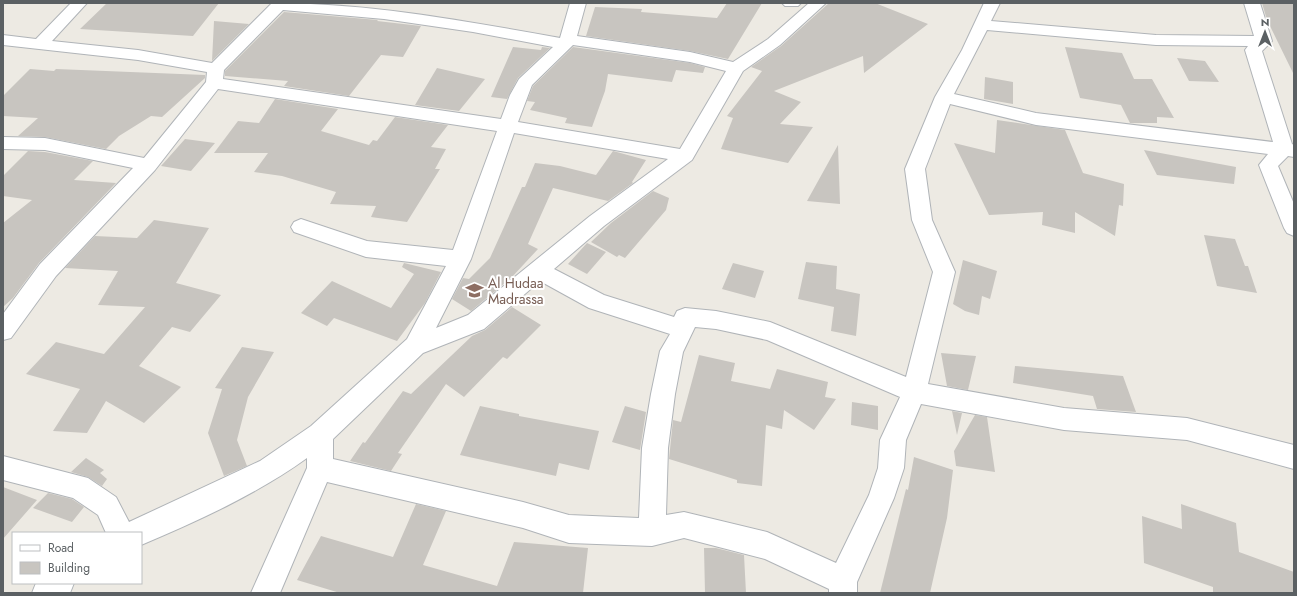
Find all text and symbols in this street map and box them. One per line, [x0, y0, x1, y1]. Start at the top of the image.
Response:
north arrow [1245, 12, 1285, 52]
text: N [1261, 14, 1269, 30]
place label: Al Hudaa Madrassa [488, 273, 544, 309]
school or university icon: Al Hudaa Madrassa [465, 281, 485, 301]
legend [12, 532, 142, 584]
text: Road [48, 539, 74, 557]
text: Building [48, 559, 90, 577]

